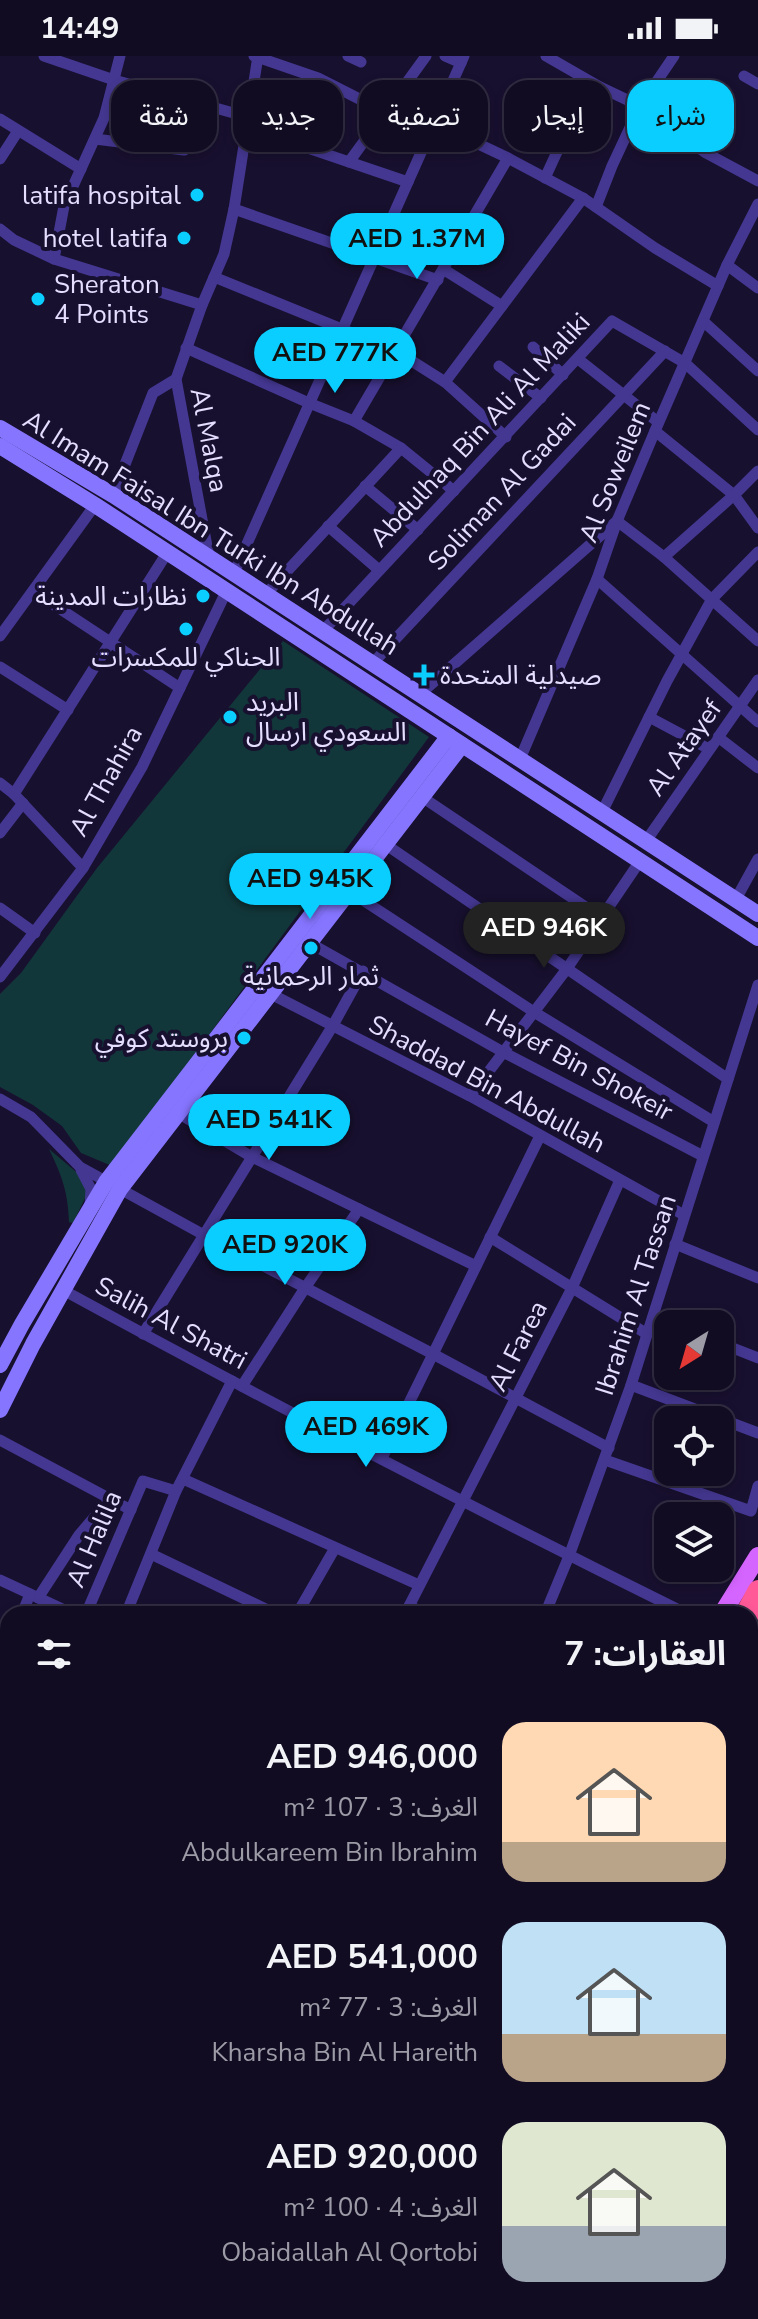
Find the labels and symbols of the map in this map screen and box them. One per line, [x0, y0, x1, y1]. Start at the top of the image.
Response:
place label: latifa hospital [22, 178, 181, 213]
marker: latifa hospital [188, 186, 206, 204]
pin: AED 1.37M [325, 213, 509, 281]
place label: hotel latifa [43, 221, 168, 256]
marker: hotel latifa [175, 229, 193, 247]
place label: Sheraton 4 Points [54, 267, 160, 332]
marker: Sheraton 4 Points [29, 290, 47, 308]
street label: Abdulhaq Bin Ali Al Maliki [362, 305, 598, 555]
pin: AED 777K [252, 327, 418, 395]
street label: Al Malqa [182, 385, 236, 495]
street label: Al Soweilem [571, 396, 659, 548]
street label: Al Imam Faisal Ibn Turki Ibn Abdullah [16, 402, 406, 664]
street label: Soliman Al Gadai [420, 406, 584, 578]
place label: نظارات المدينة [35, 579, 187, 614]
marker: نظارات المدينة [194, 587, 212, 605]
marker: الحناكي للمكسرات [177, 620, 195, 638]
place label: الحناكي للمكسرات [91, 640, 281, 677]
place label: صيدلية المتحدة [440, 658, 601, 693]
marker: صيدلية المتحدة [415, 666, 433, 684]
place label: البريد السعودي ارسال [246, 685, 407, 752]
street label: Al Atayef [638, 692, 730, 803]
marker: البريد السعودي ارسال [221, 708, 239, 726]
street label: Al Thahira [61, 719, 151, 843]
pin: AED 945K [227, 853, 393, 921]
pin: AED 946K [461, 902, 627, 970]
marker: ثمار الرحمانية [302, 939, 320, 957]
place label: ثمار الرحمانية [243, 959, 379, 994]
street label: Hayef Bin Shokeir [479, 1001, 680, 1130]
street label: Shaddad Bin Abdullah [363, 1007, 611, 1161]
place label: بروستد كوفي [95, 1021, 228, 1058]
marker: بروستد كوفي [235, 1029, 253, 1047]
pin: AED 541K [186, 1094, 352, 1162]
street label: Ibrahim Al Tassan [587, 1190, 685, 1400]
pin: AED 920K [202, 1219, 368, 1287]
street label: Salih Al Shatri [89, 1268, 253, 1378]
street label: Al Farea [480, 1295, 556, 1397]
north arrow [654, 1310, 734, 1390]
pin: AED 469K [283, 1401, 449, 1469]
street label: Al Halila [58, 1485, 130, 1593]

